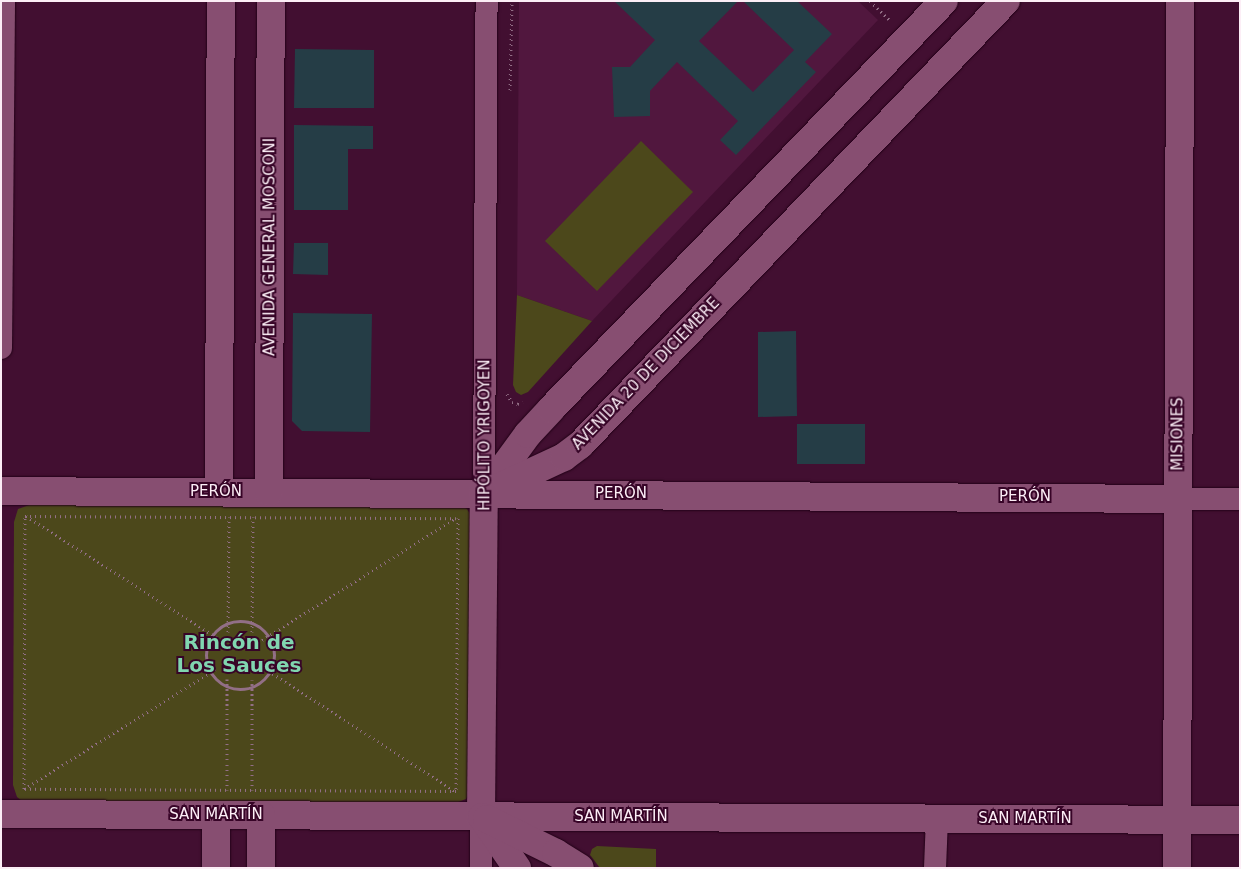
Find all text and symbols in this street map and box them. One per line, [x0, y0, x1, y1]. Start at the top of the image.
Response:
street label: AVENIDA GENERAL MOSCONI [261, 138, 279, 356]
street label: AVENIDA 20 DE DICIEMBRE [569, 294, 723, 454]
street label: HIPÓLITO YRIGOYEN [476, 359, 494, 511]
street label: MISIONES [1169, 397, 1187, 471]
street label: PERÓN [190, 483, 242, 501]
street label: PERÓN [595, 485, 647, 503]
street label: PERÓN [999, 488, 1051, 506]
district label: Rincón de Los Sauces [177, 631, 301, 678]
street label: SAN MARTÍN [169, 806, 263, 824]
street label: SAN MARTÍN [574, 808, 668, 826]
street label: SAN MARTÍN [978, 810, 1072, 828]

